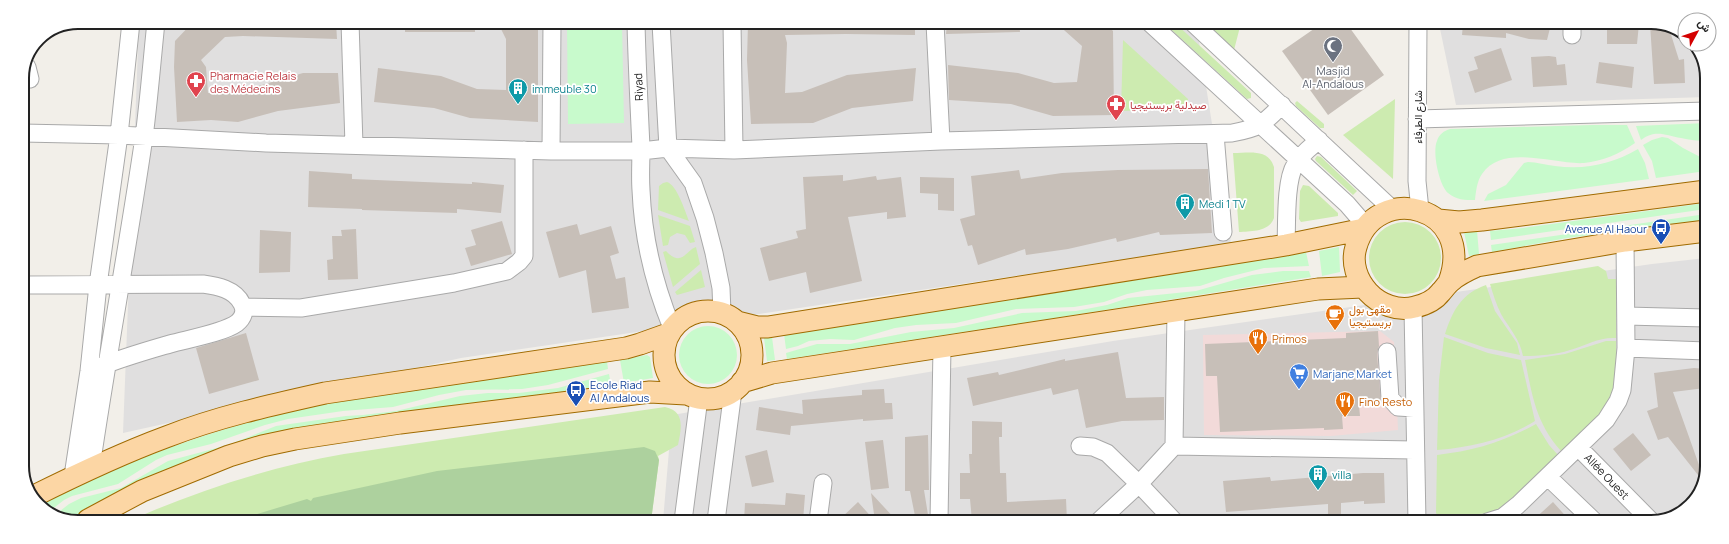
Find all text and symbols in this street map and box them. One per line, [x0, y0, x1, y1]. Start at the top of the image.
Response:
north arrow [1677, 12, 1717, 52]
text: ش [1695, 15, 1715, 35]
mosque icon: Masjid Al-Andalous [1322, 35, 1344, 63]
place label: Masjid Al-Andalous [1302, 63, 1364, 91]
place label: Pharmacie Relais des Médecins [210, 68, 296, 96]
pharmacy icon: Pharmacie Relais des Médecins [185, 70, 207, 98]
street label: Riyad [630, 73, 646, 101]
building icon: immeuble 30 [507, 77, 529, 105]
place label: immeuble 30 [532, 81, 597, 96]
street label: شارع الطرفاء [1410, 90, 1426, 144]
pharmacy icon: صيدلية بريستيجيا [1105, 93, 1127, 121]
place label: صيدلية بريستيجيا [1130, 97, 1207, 112]
building icon: Medi 1 TV [1174, 192, 1196, 220]
place label: Medi 1 TV [1199, 196, 1246, 211]
bus stop icon: Avenue Al Haour [1650, 217, 1672, 245]
place label: Avenue Al Haour [1565, 221, 1647, 236]
place label: مقهى بول بريستيجيا [1349, 301, 1392, 329]
cafe icon: مقهى بول بريستيجيا [1324, 303, 1346, 331]
restaurant icon: Primos [1247, 327, 1269, 355]
place label: Primos [1272, 331, 1307, 346]
supermarket icon: Marjane Market [1288, 362, 1310, 390]
place label: Marjane Market [1313, 366, 1392, 381]
place label: Ecole Riad Al Andalous [590, 377, 649, 405]
bus stop icon: Ecole Riad Al Andalous [565, 379, 587, 407]
restaurant icon: Fino Resto [1334, 390, 1356, 418]
place label: Fino Resto [1359, 394, 1413, 409]
street label: Allée Ouest [1581, 450, 1633, 502]
building icon: villa [1307, 463, 1329, 491]
place label: villa [1332, 467, 1351, 482]

